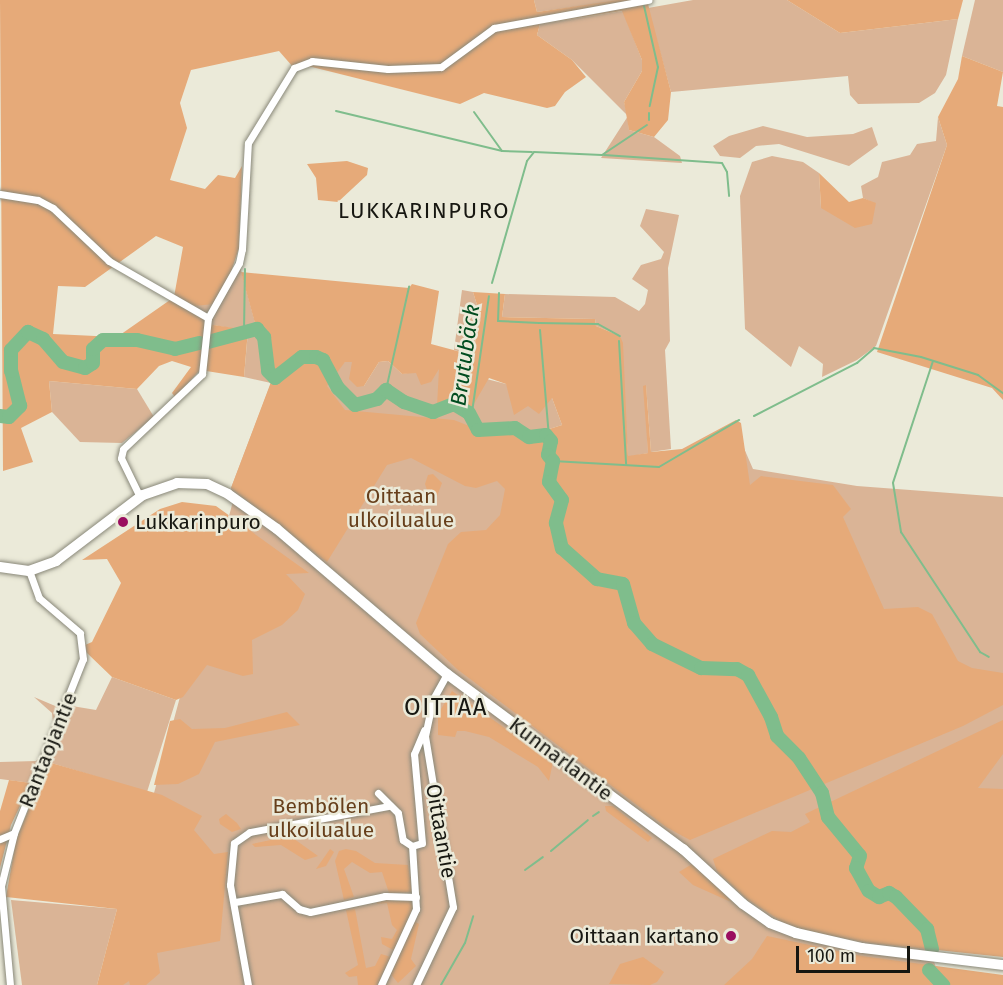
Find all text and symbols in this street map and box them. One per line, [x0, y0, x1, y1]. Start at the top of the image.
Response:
district label: LUKKARINPURO [338, 198, 510, 224]
water label: Brutubäck [445, 302, 485, 408]
park label: Oittaan ulkoilualue [348, 483, 454, 533]
place label: Lukkarinpuro [135, 509, 261, 535]
marker: Lukkarinpuro [116, 515, 130, 529]
street label: Rantaojantie [13, 689, 83, 811]
district label: OITTAA [404, 694, 488, 722]
street label: Kunnarlantie [504, 712, 618, 806]
street label: Oittaantie [420, 782, 462, 880]
park label: Bembölen ulkoilualue [268, 793, 374, 843]
place label: Oittaan kartano [570, 923, 719, 949]
marker: Oittaan kartano [724, 929, 738, 943]
scale bar [799, 934, 913, 972]
text: 100 m [807, 945, 855, 967]

